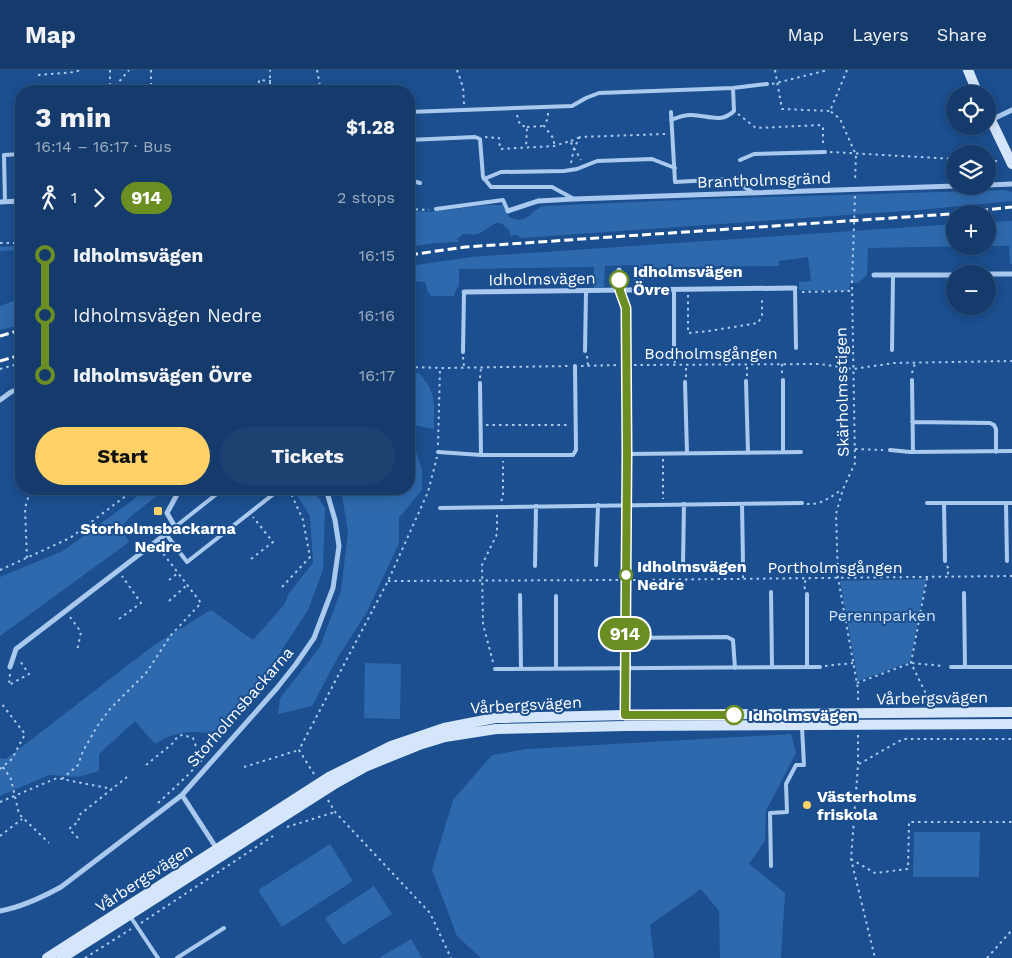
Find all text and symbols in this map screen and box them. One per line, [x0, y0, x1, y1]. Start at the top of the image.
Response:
text: Map [25, 21, 76, 49]
text: Map [787, 24, 824, 45]
text: Layers [852, 24, 909, 45]
text: Share [937, 24, 987, 45]
map controls [946, 85, 996, 315]
button: locate [946, 85, 996, 135]
text: 3 min [35, 101, 111, 134]
text: $1.28 [346, 116, 395, 139]
text: 16:14 – 16:17 · Bus [35, 137, 172, 156]
button: layers [946, 145, 996, 195]
street label: Brantholmsgränd [697, 168, 831, 192]
icon: walk [35, 184, 63, 212]
icon: forward [85, 184, 113, 212]
text: 914 [131, 187, 162, 208]
text: 1 [71, 188, 77, 207]
text: 2 stops [337, 188, 395, 207]
button: + [946, 205, 996, 255]
text: Idholmsvägen [73, 244, 203, 267]
text: 16:15 [359, 246, 395, 265]
place label: Idholmsvägen Övre [633, 262, 743, 299]
button: − [946, 265, 996, 315]
street label: Idholmsvägen [488, 269, 596, 289]
marker: Idholmsvägen Övre [609, 270, 629, 290]
text: Idholmsvägen Nedre [73, 304, 262, 327]
text: 16:16 [358, 306, 395, 325]
street label: Skärholmsstigen [831, 327, 853, 457]
street label: Bodholmsgången [644, 344, 778, 363]
text: Idholmsvägen Övre [73, 364, 252, 387]
text: 16:17 [359, 366, 395, 385]
button: Start [35, 427, 210, 485]
button: Tickets [220, 427, 395, 485]
marker: Storholmsbackarna Nedre [152, 505, 164, 517]
place label: Storholmsbackarna Nedre [80, 519, 237, 556]
place label: Idholmsvägen Nedre [637, 557, 747, 594]
street label: Portholmsgången [767, 558, 903, 577]
marker: Idholmsvägen Nedre [619, 568, 633, 582]
park label: Perennparken [828, 606, 936, 625]
line badge: 914 [596, 618, 654, 650]
text: 914 [610, 623, 640, 644]
street label: Storholmsbackarna [183, 643, 297, 771]
street label: Vårbergsvägen [876, 688, 988, 708]
street label: Vårbergsvägen [470, 693, 582, 717]
marker: Idholmsvägen [724, 705, 744, 725]
place label: Idholmsvägen [748, 706, 858, 725]
place label: Västerholms friskola [817, 787, 917, 824]
marker: Västerholms friskola [801, 799, 813, 811]
street label: Vårbergsvägen [92, 840, 196, 916]

